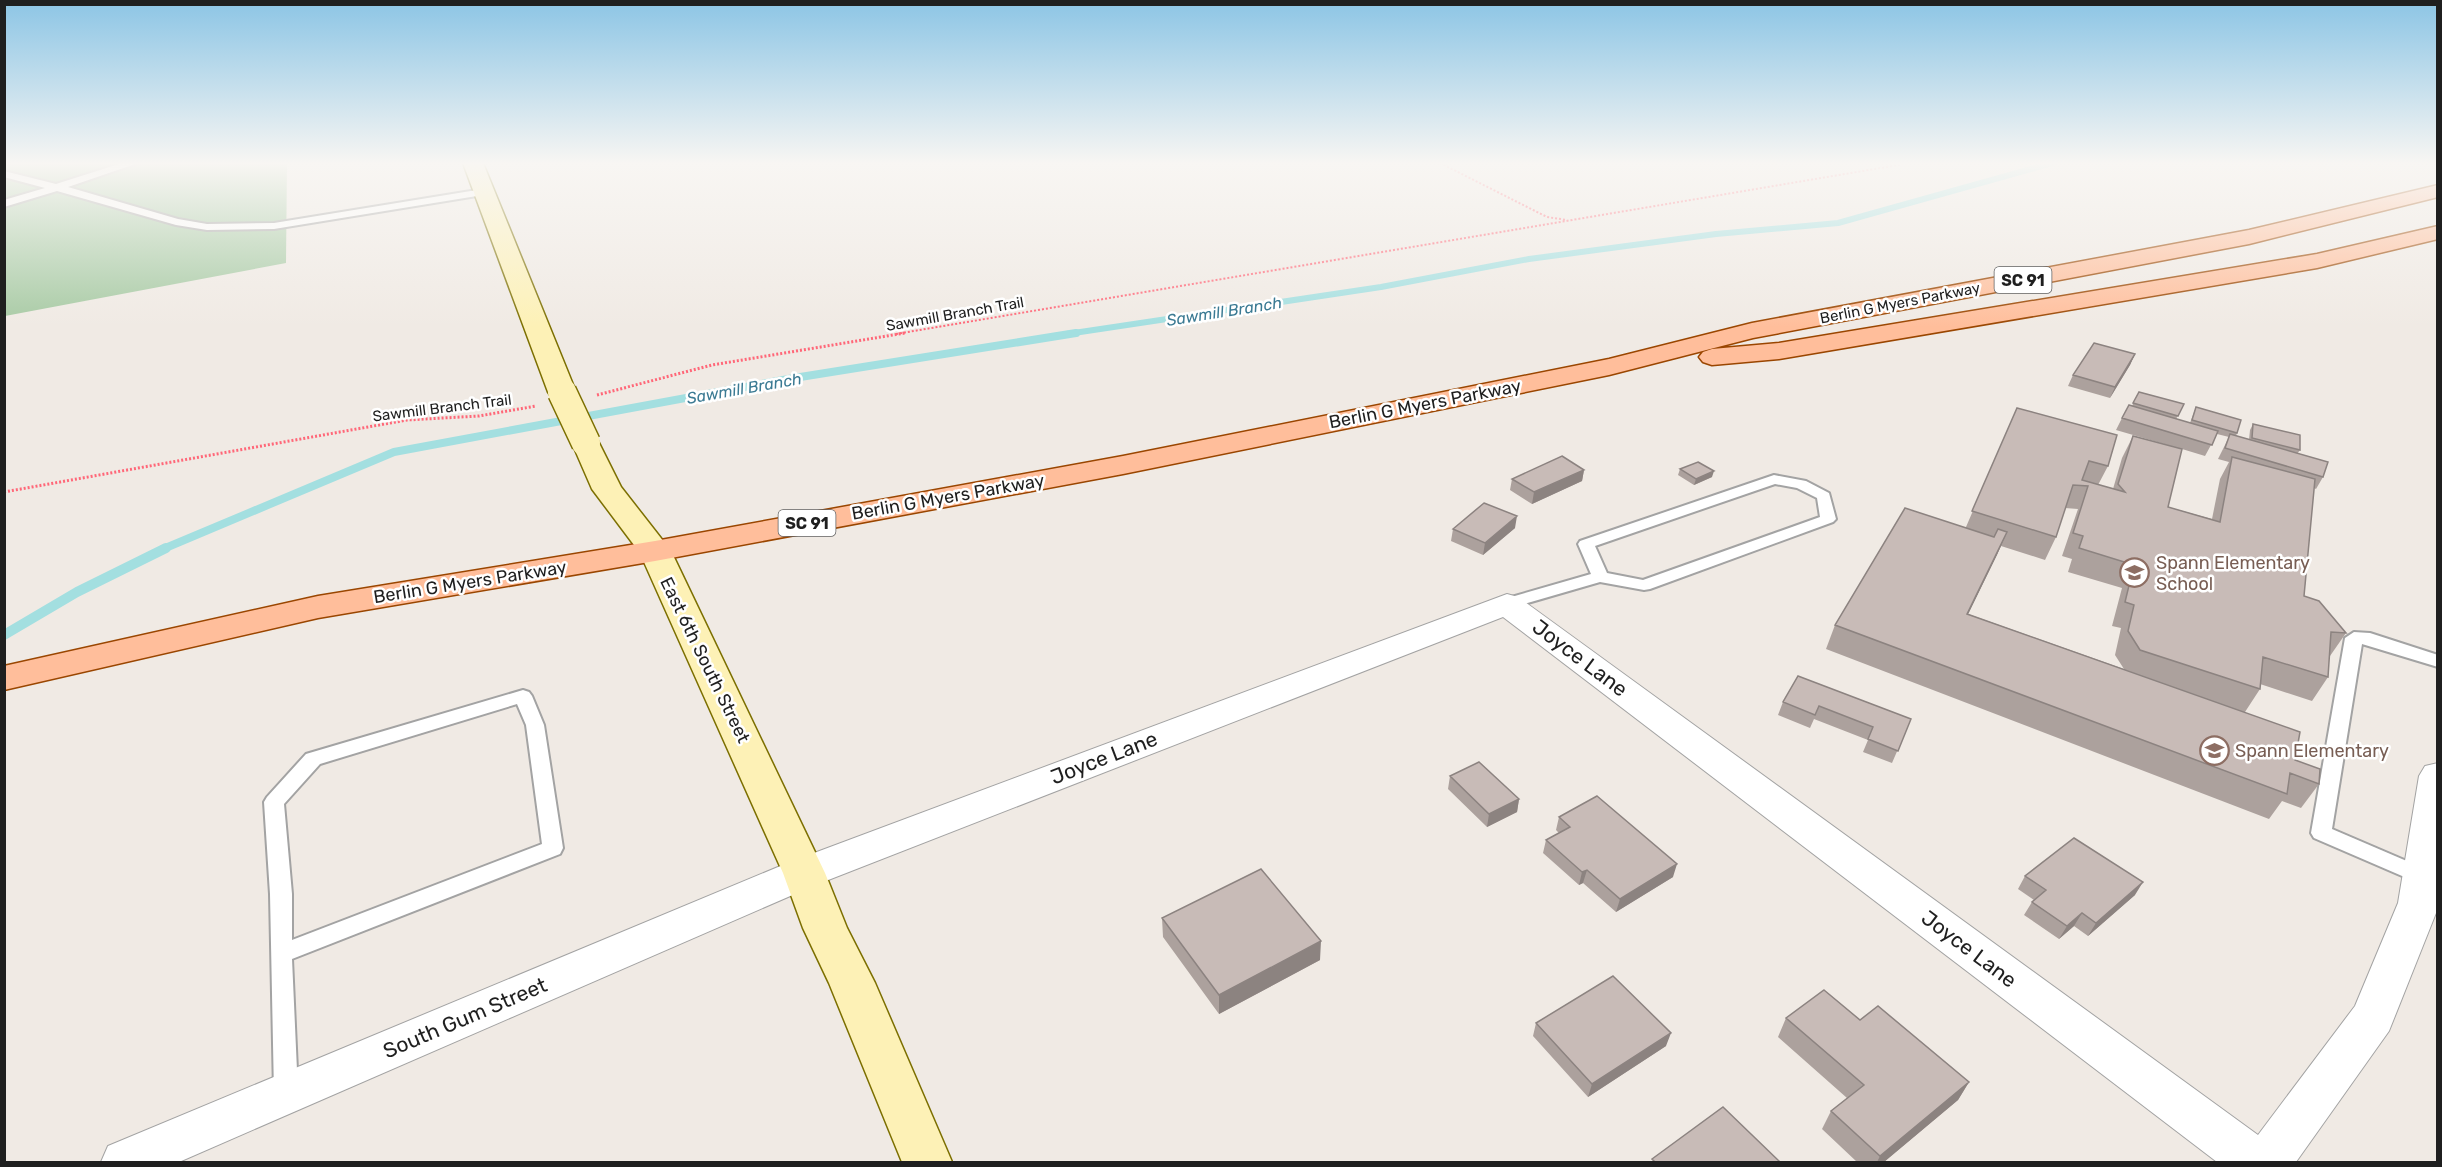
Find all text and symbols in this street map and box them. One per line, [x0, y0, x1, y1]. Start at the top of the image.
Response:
road number: SC 91 [1994, 267, 2052, 293]
street label: Berlin G Myers Parkway [1818, 279, 1982, 327]
street label: Sawmill Branch Trail [885, 293, 1025, 335]
water label: Sawmill Branch [1165, 293, 1283, 330]
water label: Sawmill Branch [685, 369, 803, 408]
street label: Berlin G Myers Parkway [1327, 375, 1523, 433]
street label: Sawmill Branch Trail [372, 391, 512, 425]
street label: Berlin G Myers Parkway [850, 469, 1046, 525]
road number: SC 91 [778, 510, 836, 536]
place label: Spann Elementary School [2156, 552, 2310, 595]
street label: Berlin G Myers Parkway [372, 556, 568, 608]
school or university icon: Spann Elementary School [2119, 557, 2151, 589]
street label: East 6th South Street [655, 574, 755, 746]
street label: Joyce Lane [1528, 614, 1633, 701]
street label: Joyce Lane [1047, 726, 1161, 789]
school or university icon: Spann Elementary [2198, 735, 2230, 767]
place label: Spann Elementary [2235, 740, 2389, 762]
street label: Joyce Lane [1917, 905, 2022, 992]
street label: South Gum Street [379, 972, 550, 1063]

